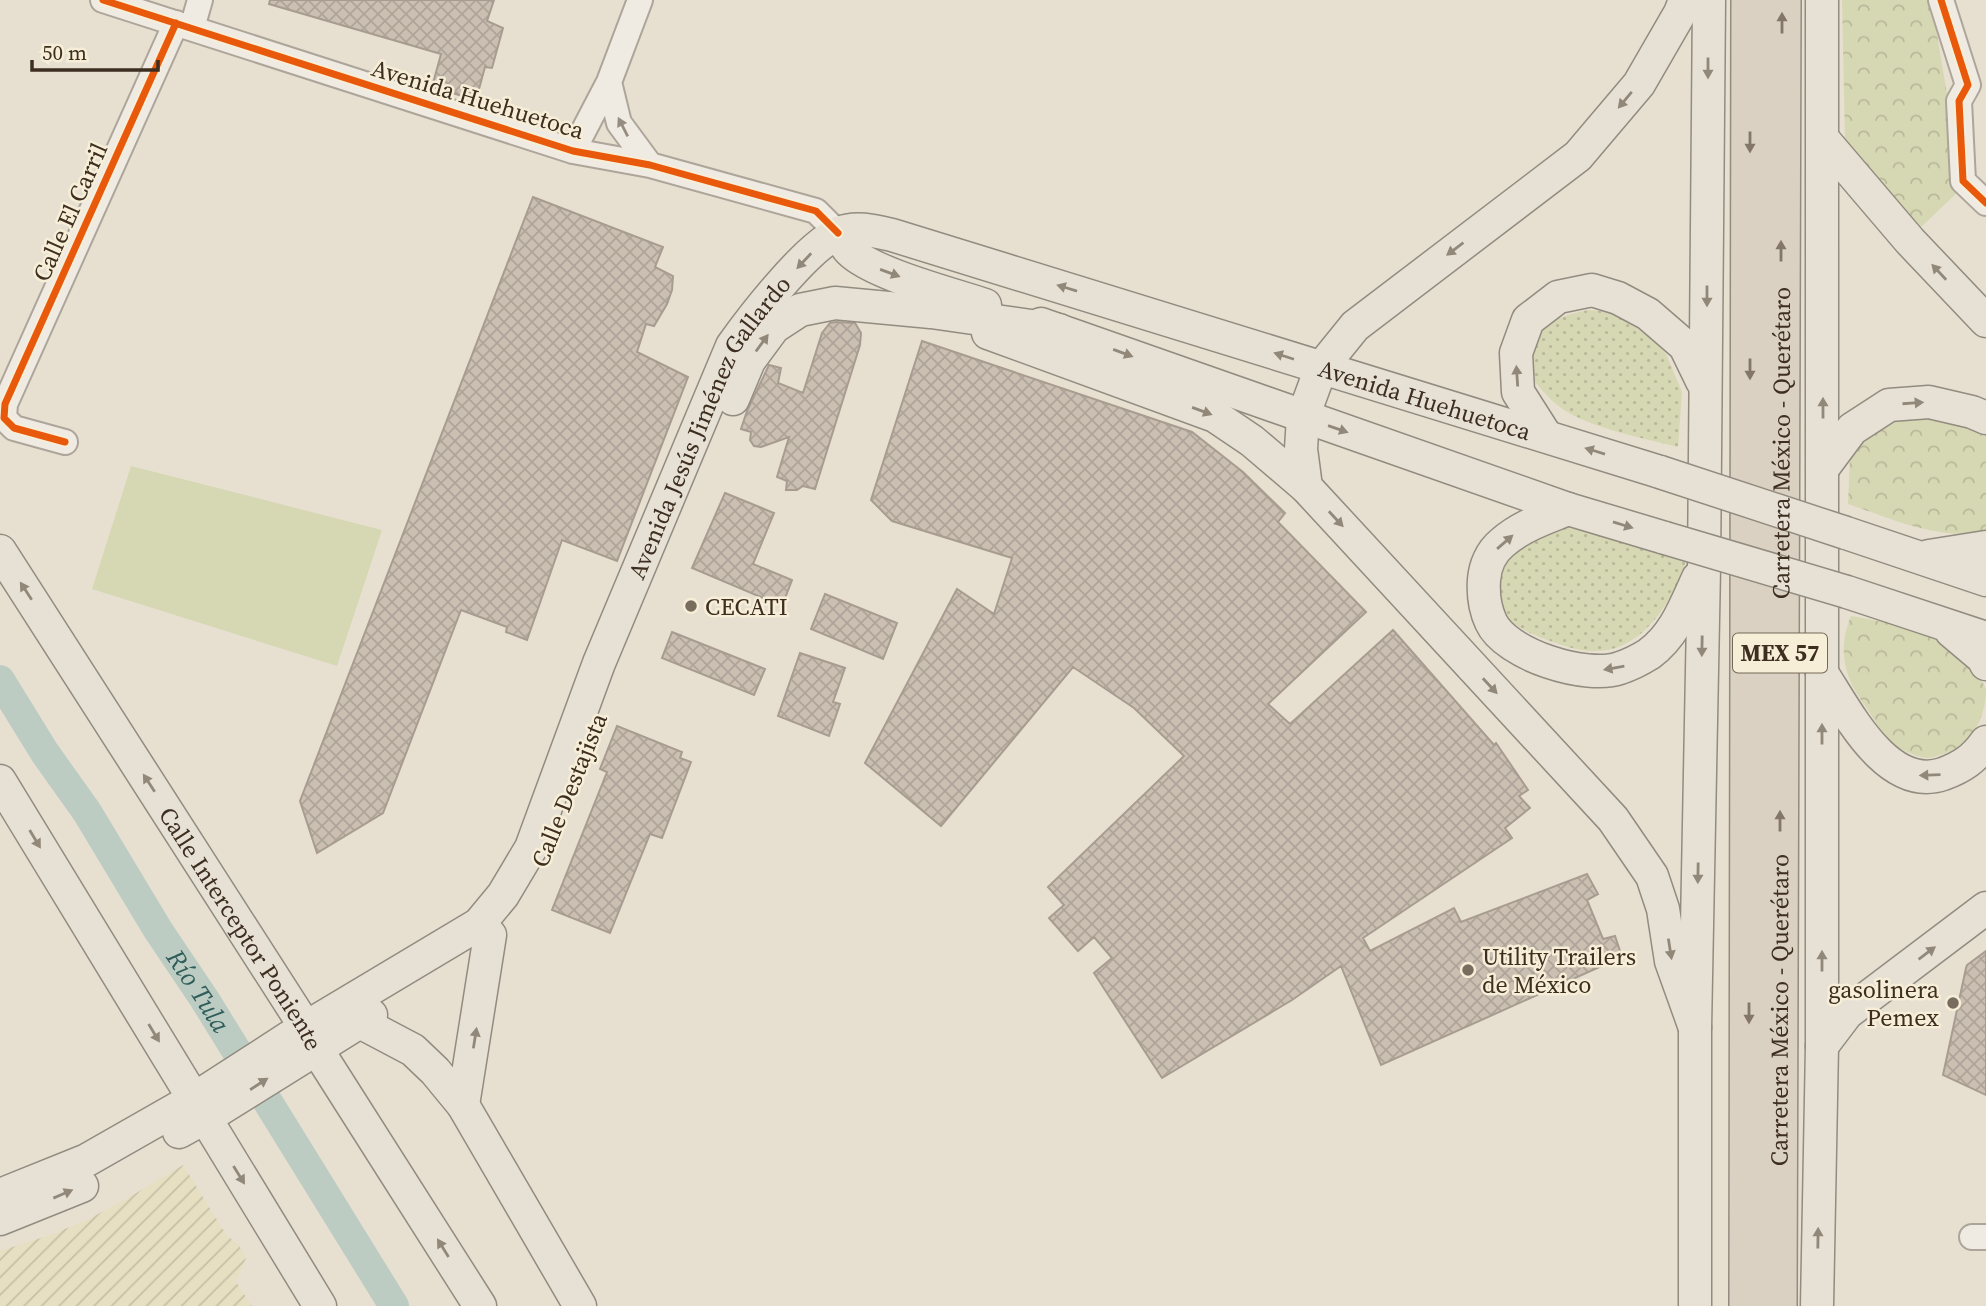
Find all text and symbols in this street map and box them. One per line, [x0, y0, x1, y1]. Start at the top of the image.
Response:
one-way arrow [1776, 12, 1788, 34]
scale bar [32, 28, 158, 72]
text: 50 m [42, 38, 87, 67]
street label: Avenida Huehuetoca [368, 51, 589, 147]
one-way arrow [1702, 57, 1714, 79]
one-way arrow [1618, 92, 1633, 109]
one-way arrow [617, 116, 629, 136]
one-way arrow [1744, 131, 1756, 153]
street label: Calle El Carril [25, 137, 115, 287]
one-way arrow [1775, 240, 1787, 262]
one-way arrow [1445, 242, 1464, 256]
one-way arrow [797, 252, 813, 269]
one-way arrow [1931, 263, 1947, 281]
one-way arrow [880, 267, 901, 278]
street label: Avenida Jesús Jiménez Gallardo [620, 268, 798, 584]
one-way arrow [1056, 282, 1077, 292]
one-way arrow [1701, 285, 1713, 307]
street label: Carretera México - Querétaro [1764, 287, 1798, 599]
one-way arrow [755, 334, 769, 352]
one-way arrow [1113, 348, 1134, 359]
one-way arrow [1273, 350, 1294, 361]
street label: Avenida Huehuetoca [1314, 351, 1536, 448]
one-way arrow [1744, 358, 1756, 380]
one-way arrow [1511, 365, 1522, 387]
one-way arrow [1817, 397, 1829, 419]
one-way arrow [1903, 397, 1925, 408]
one-way arrow [1192, 406, 1213, 417]
one-way arrow [1327, 424, 1348, 435]
one-way arrow [1584, 446, 1605, 456]
one-way arrow [1327, 510, 1343, 527]
one-way arrow [1613, 521, 1634, 531]
one-way arrow [1496, 534, 1514, 550]
one-way arrow [20, 582, 33, 601]
place label: CECATI [705, 590, 788, 623]
marker: CECATI [683, 598, 699, 614]
road number: MEX 57 [1733, 634, 1827, 673]
one-way arrow [1696, 635, 1708, 657]
one-way arrow [1603, 663, 1625, 674]
one-way arrow [1482, 677, 1498, 695]
street label: Calle Destajista [523, 707, 615, 872]
one-way arrow [1816, 723, 1828, 745]
one-way arrow [1919, 769, 1941, 780]
one-way arrow [142, 773, 155, 793]
street label: Calle Interceptor Poniente [152, 800, 331, 1055]
one-way arrow [1774, 810, 1786, 832]
one-way arrow [29, 829, 42, 848]
street label: Carretera México - Querétaro [1762, 854, 1796, 1166]
one-way arrow [1692, 862, 1703, 884]
one-way arrow [1664, 938, 1675, 960]
place label: Utility Trailers de México [1482, 940, 1636, 1001]
water label: Río Tula [157, 941, 239, 1040]
one-way arrow [1917, 945, 1935, 960]
one-way arrow [1816, 950, 1828, 972]
marker: Utility Trailers de México [1460, 962, 1476, 978]
place label: gasolinera Pemex [1828, 973, 1940, 1034]
marker: gasolinera Pemex [1945, 995, 1961, 1011]
one-way arrow [1743, 1002, 1755, 1024]
one-way arrow [147, 1024, 160, 1043]
one-way arrow [469, 1027, 480, 1049]
one-way arrow [249, 1078, 269, 1091]
one-way arrow [233, 1166, 246, 1185]
one-way arrow [53, 1188, 73, 1200]
one-way arrow [1812, 1227, 1824, 1249]
one-way arrow [437, 1239, 450, 1258]

